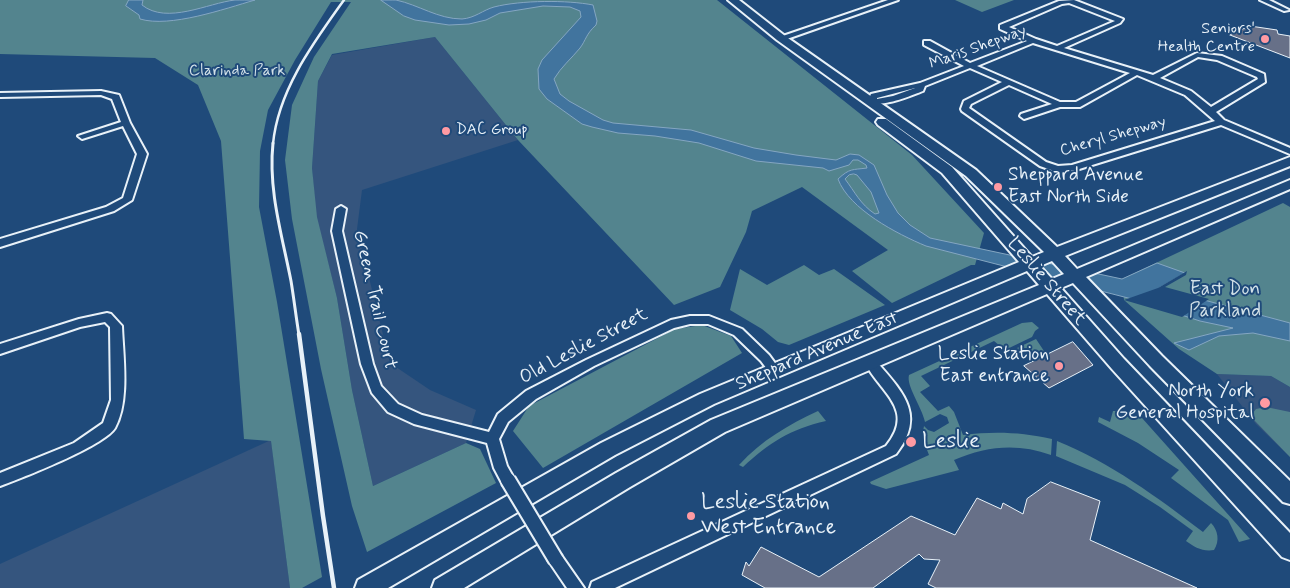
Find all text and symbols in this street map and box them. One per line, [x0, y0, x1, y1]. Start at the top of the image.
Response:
place label: Seniors' Health Centre [1158, 20, 1255, 58]
street label: Maris Shepway [927, 22, 1029, 74]
marker: Seniors' Health Centre [1259, 33, 1271, 45]
park label: Clarinda Park [189, 62, 285, 82]
street label: Cheryl Shepway [1058, 113, 1168, 161]
place label: DAC Group [456, 121, 528, 141]
marker: DAC Group [440, 125, 452, 137]
place label: Sheppard Avenue East North Side [1008, 165, 1144, 209]
marker: Sheppard Avenue East North Side [992, 181, 1004, 193]
street label: Green Trail Court [347, 228, 401, 372]
street label: Leslie Street [1001, 233, 1091, 331]
park label: East Don Parkland [1189, 279, 1261, 323]
street label: Old Leslie Street [516, 304, 652, 390]
street label: Sheppard Avenue East [732, 307, 902, 397]
place label: Leslie Station East entrance [938, 344, 1049, 388]
marker: Leslie Station East entrance [1053, 360, 1065, 372]
place label: North York General Hospital [1116, 381, 1254, 425]
marker: North York General Hospital [1258, 396, 1272, 410]
place label: Leslie [922, 429, 980, 455]
marker: Leslie [904, 435, 918, 449]
place label: Leslie Station West Entrance [701, 490, 836, 542]
marker: Leslie Station West Entrance [685, 510, 697, 522]

